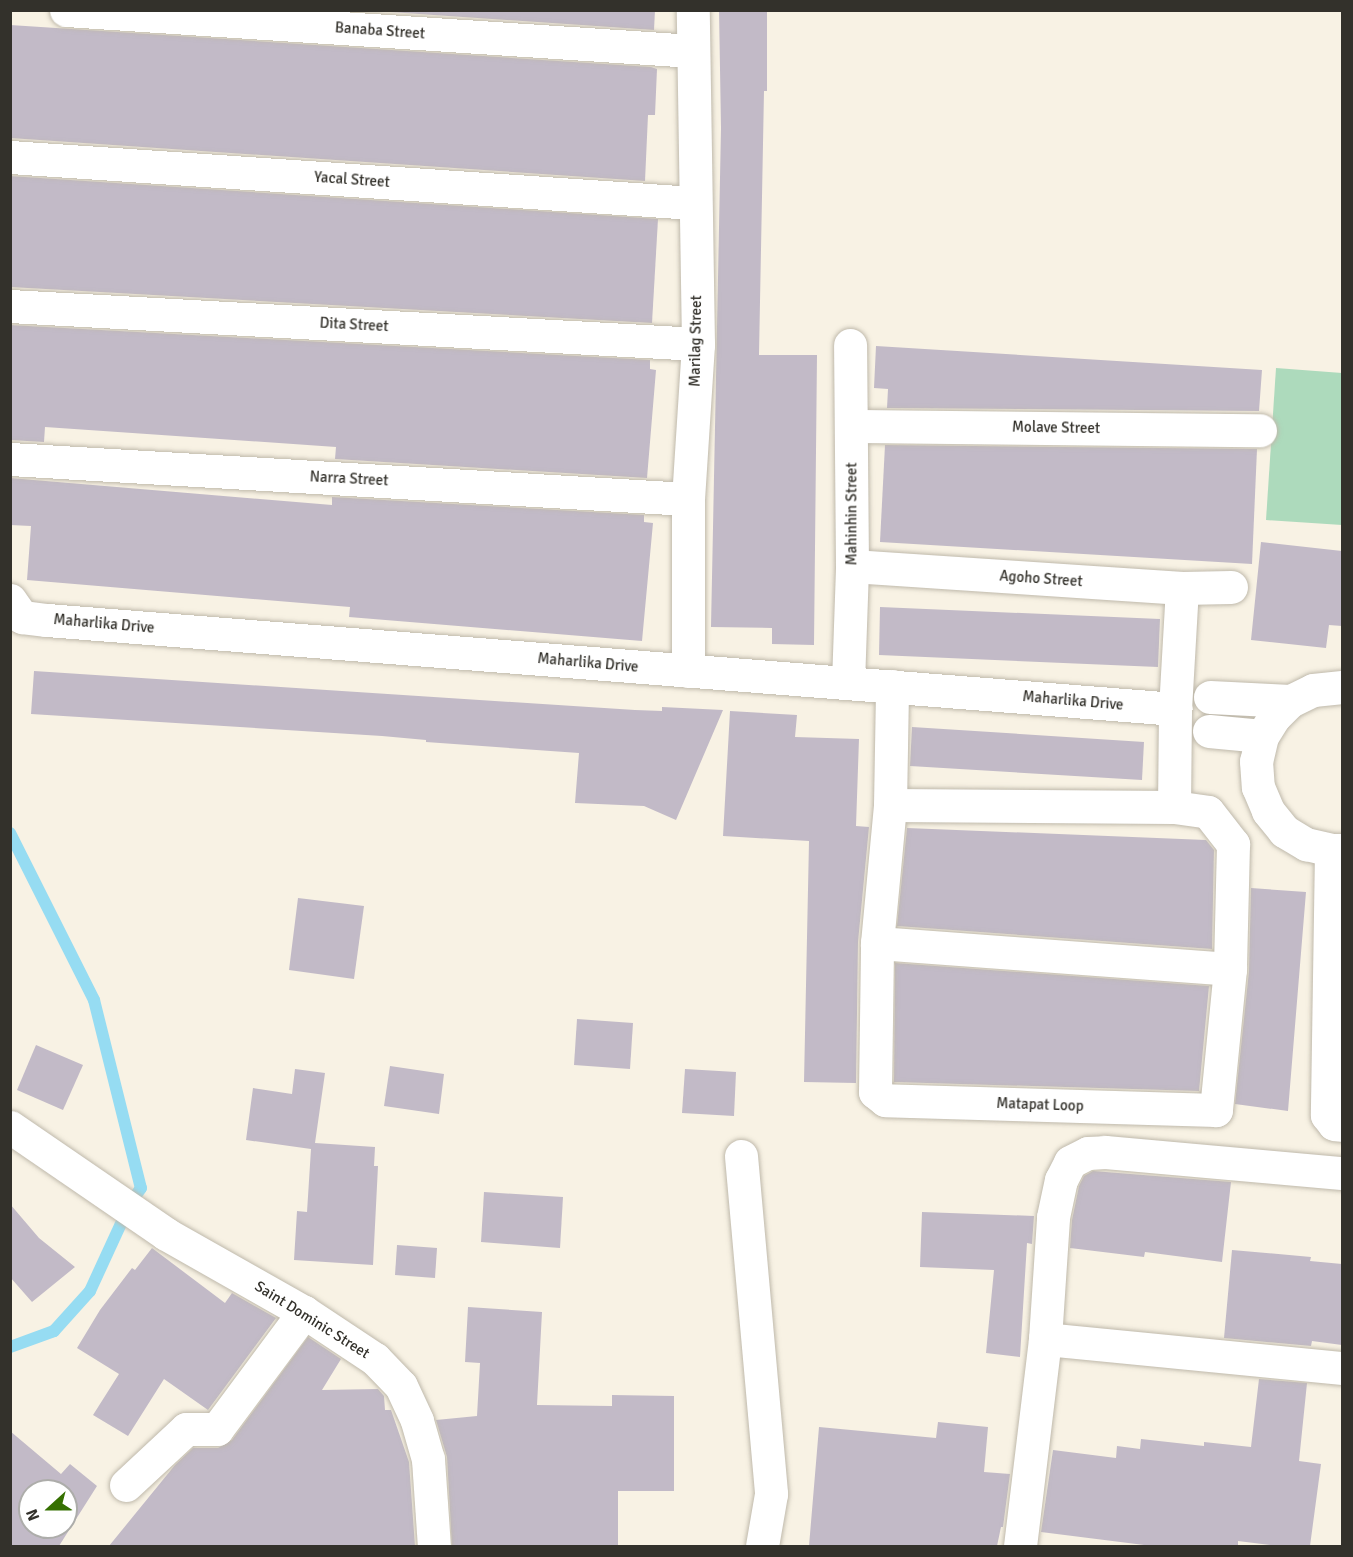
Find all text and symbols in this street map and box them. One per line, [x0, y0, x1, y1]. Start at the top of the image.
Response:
street label: Banaba Street [334, 19, 426, 43]
street label: Yacal Street [314, 168, 390, 192]
street label: Marilag Street [686, 295, 706, 387]
street label: Dita Street [319, 314, 389, 336]
street label: Molave Street [1012, 418, 1100, 438]
street label: Mahinhin Street [843, 463, 861, 565]
street label: Narra Street [309, 468, 389, 490]
street label: Agoho Street [999, 567, 1083, 591]
street label: Maharlika Drive [53, 611, 155, 637]
street label: Maharlika Drive [537, 650, 639, 676]
street label: Maharlika Drive [1022, 688, 1124, 714]
street label: Matapat Loop [996, 1094, 1084, 1116]
street label: Saint Dominic Street [251, 1277, 373, 1363]
north arrow [18, 1479, 78, 1539]
text: N [22, 1506, 44, 1524]

